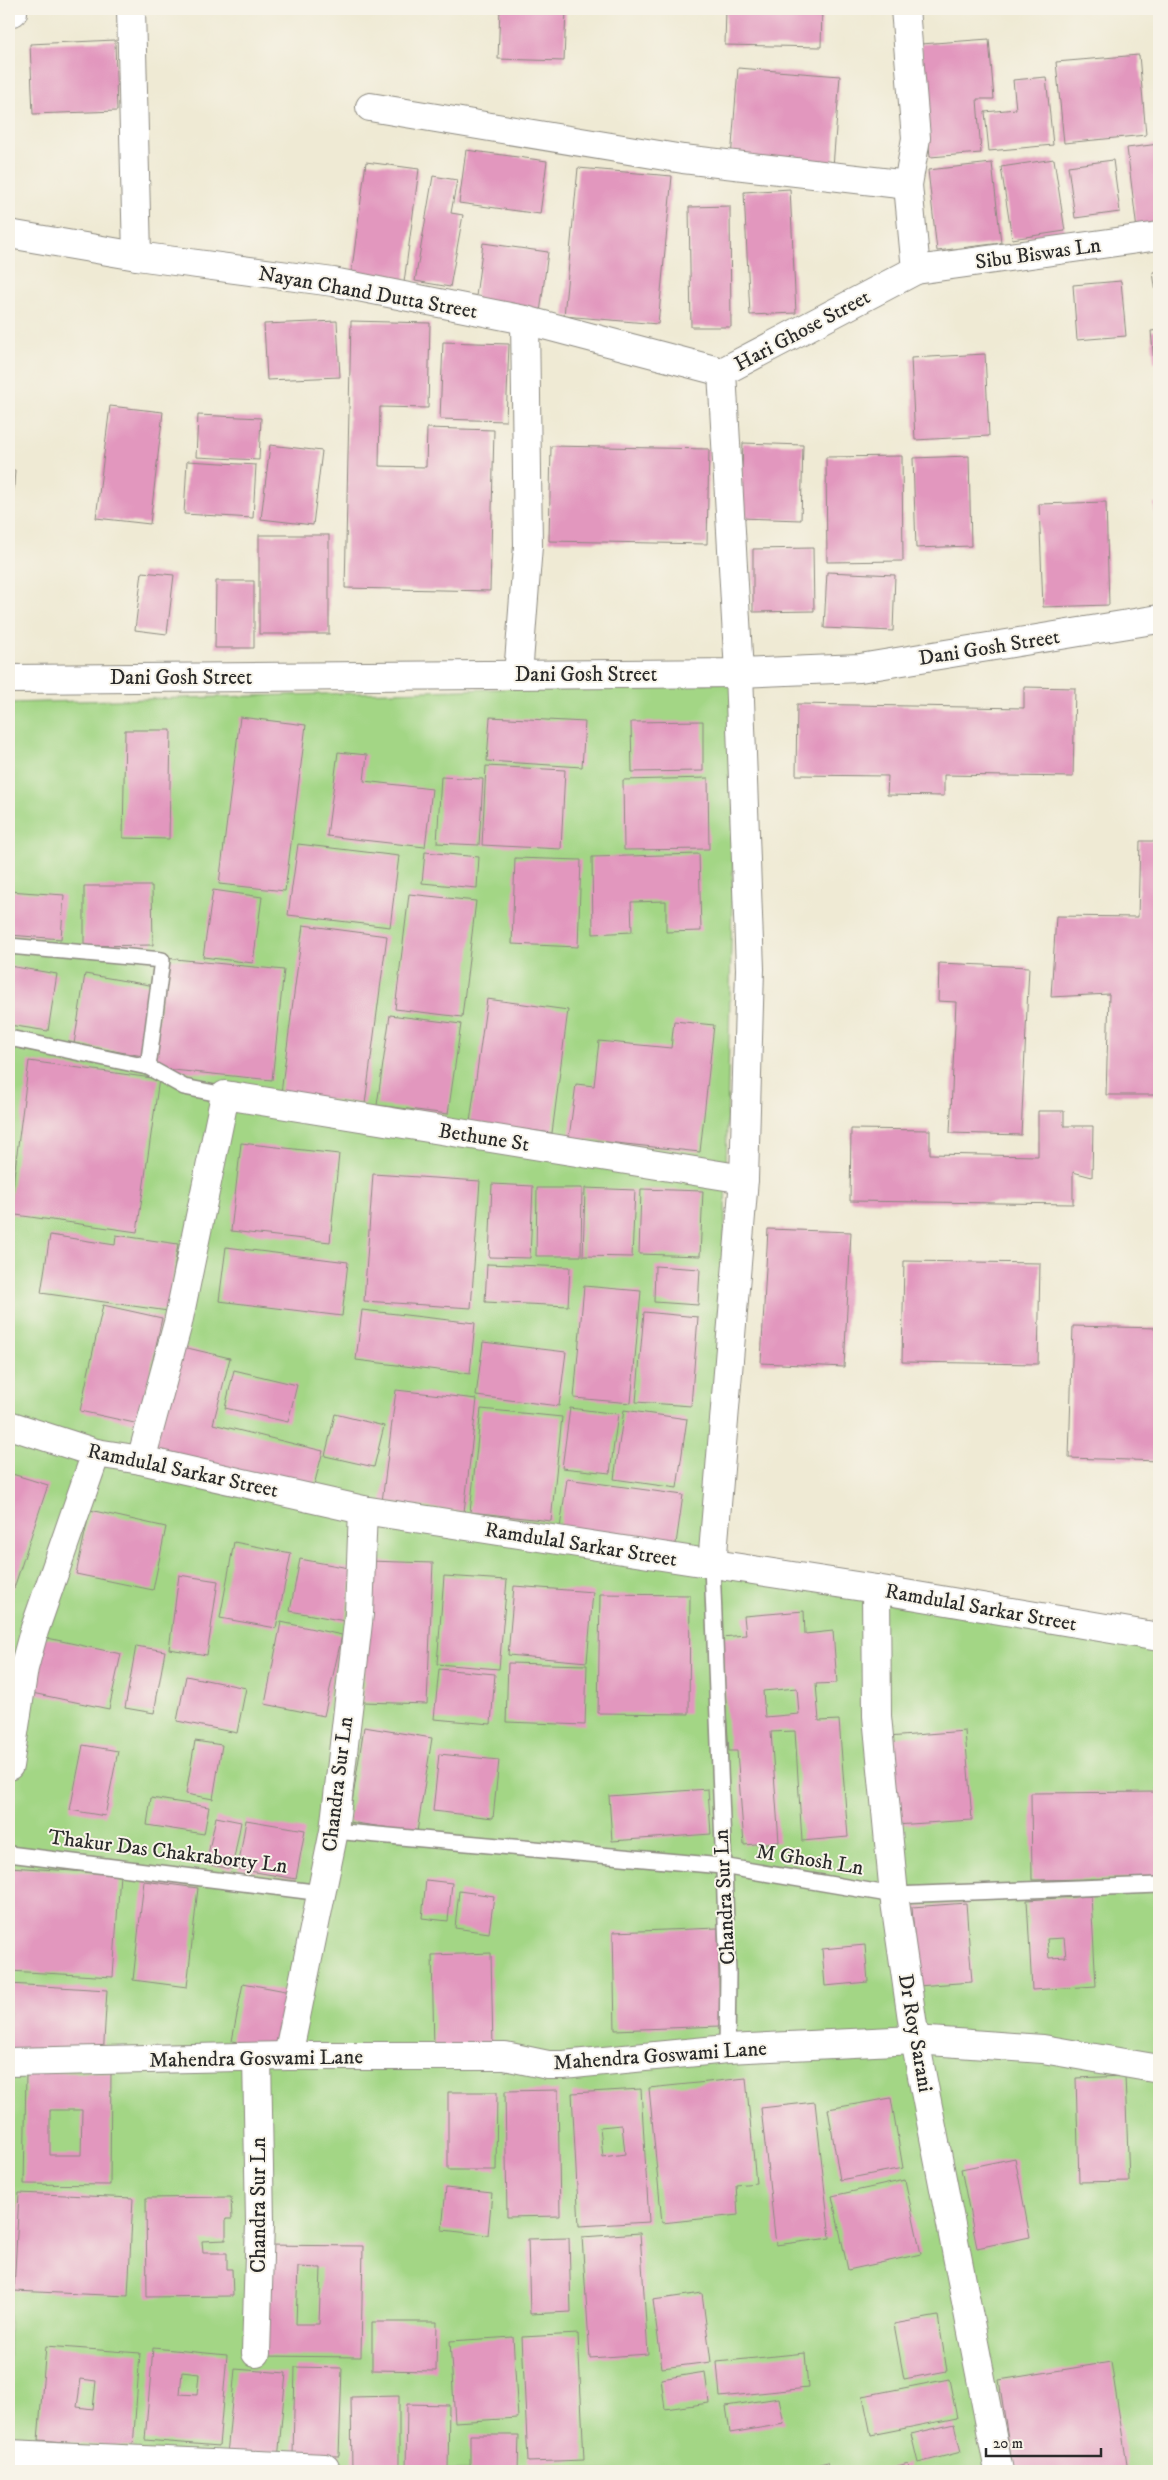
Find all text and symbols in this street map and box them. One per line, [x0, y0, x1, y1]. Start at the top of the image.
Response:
street label: Sibu Biswas Ln [974, 232, 1103, 276]
street label: Nayan Chand Dutta Street [256, 261, 480, 325]
street label: Hari Ghose Street [730, 284, 875, 378]
street label: Dani Gosh Street [917, 624, 1062, 672]
street label: Dani Gosh Street [515, 662, 658, 688]
street label: Dani Gosh Street [110, 665, 253, 691]
street label: Bethune St [437, 1118, 531, 1158]
street label: Ramdulal Sarkar Street [85, 1438, 281, 1504]
street label: Ramdulal Sarkar Street [483, 1517, 679, 1573]
street label: Ramdulal Sarkar Street [883, 1578, 1079, 1638]
street label: Chandra Sur Ln [317, 1715, 359, 1853]
street label: Thakur Das Chakraborty Ln [47, 1824, 289, 1880]
street label: Chandra Sur Ln [708, 1828, 742, 1966]
street label: M Ghosh Ln [754, 1839, 865, 1881]
street label: Dr Roy Sarani [892, 1972, 938, 2094]
street label: Mahendra Goswami Lane [552, 2036, 768, 2076]
street label: Mahendra Goswami Lane [149, 2044, 364, 2074]
street label: Chandra Sur Ln [246, 2137, 272, 2273]
scale bar [986, 2425, 1100, 2457]
text: 20 m [993, 2434, 1023, 2453]

